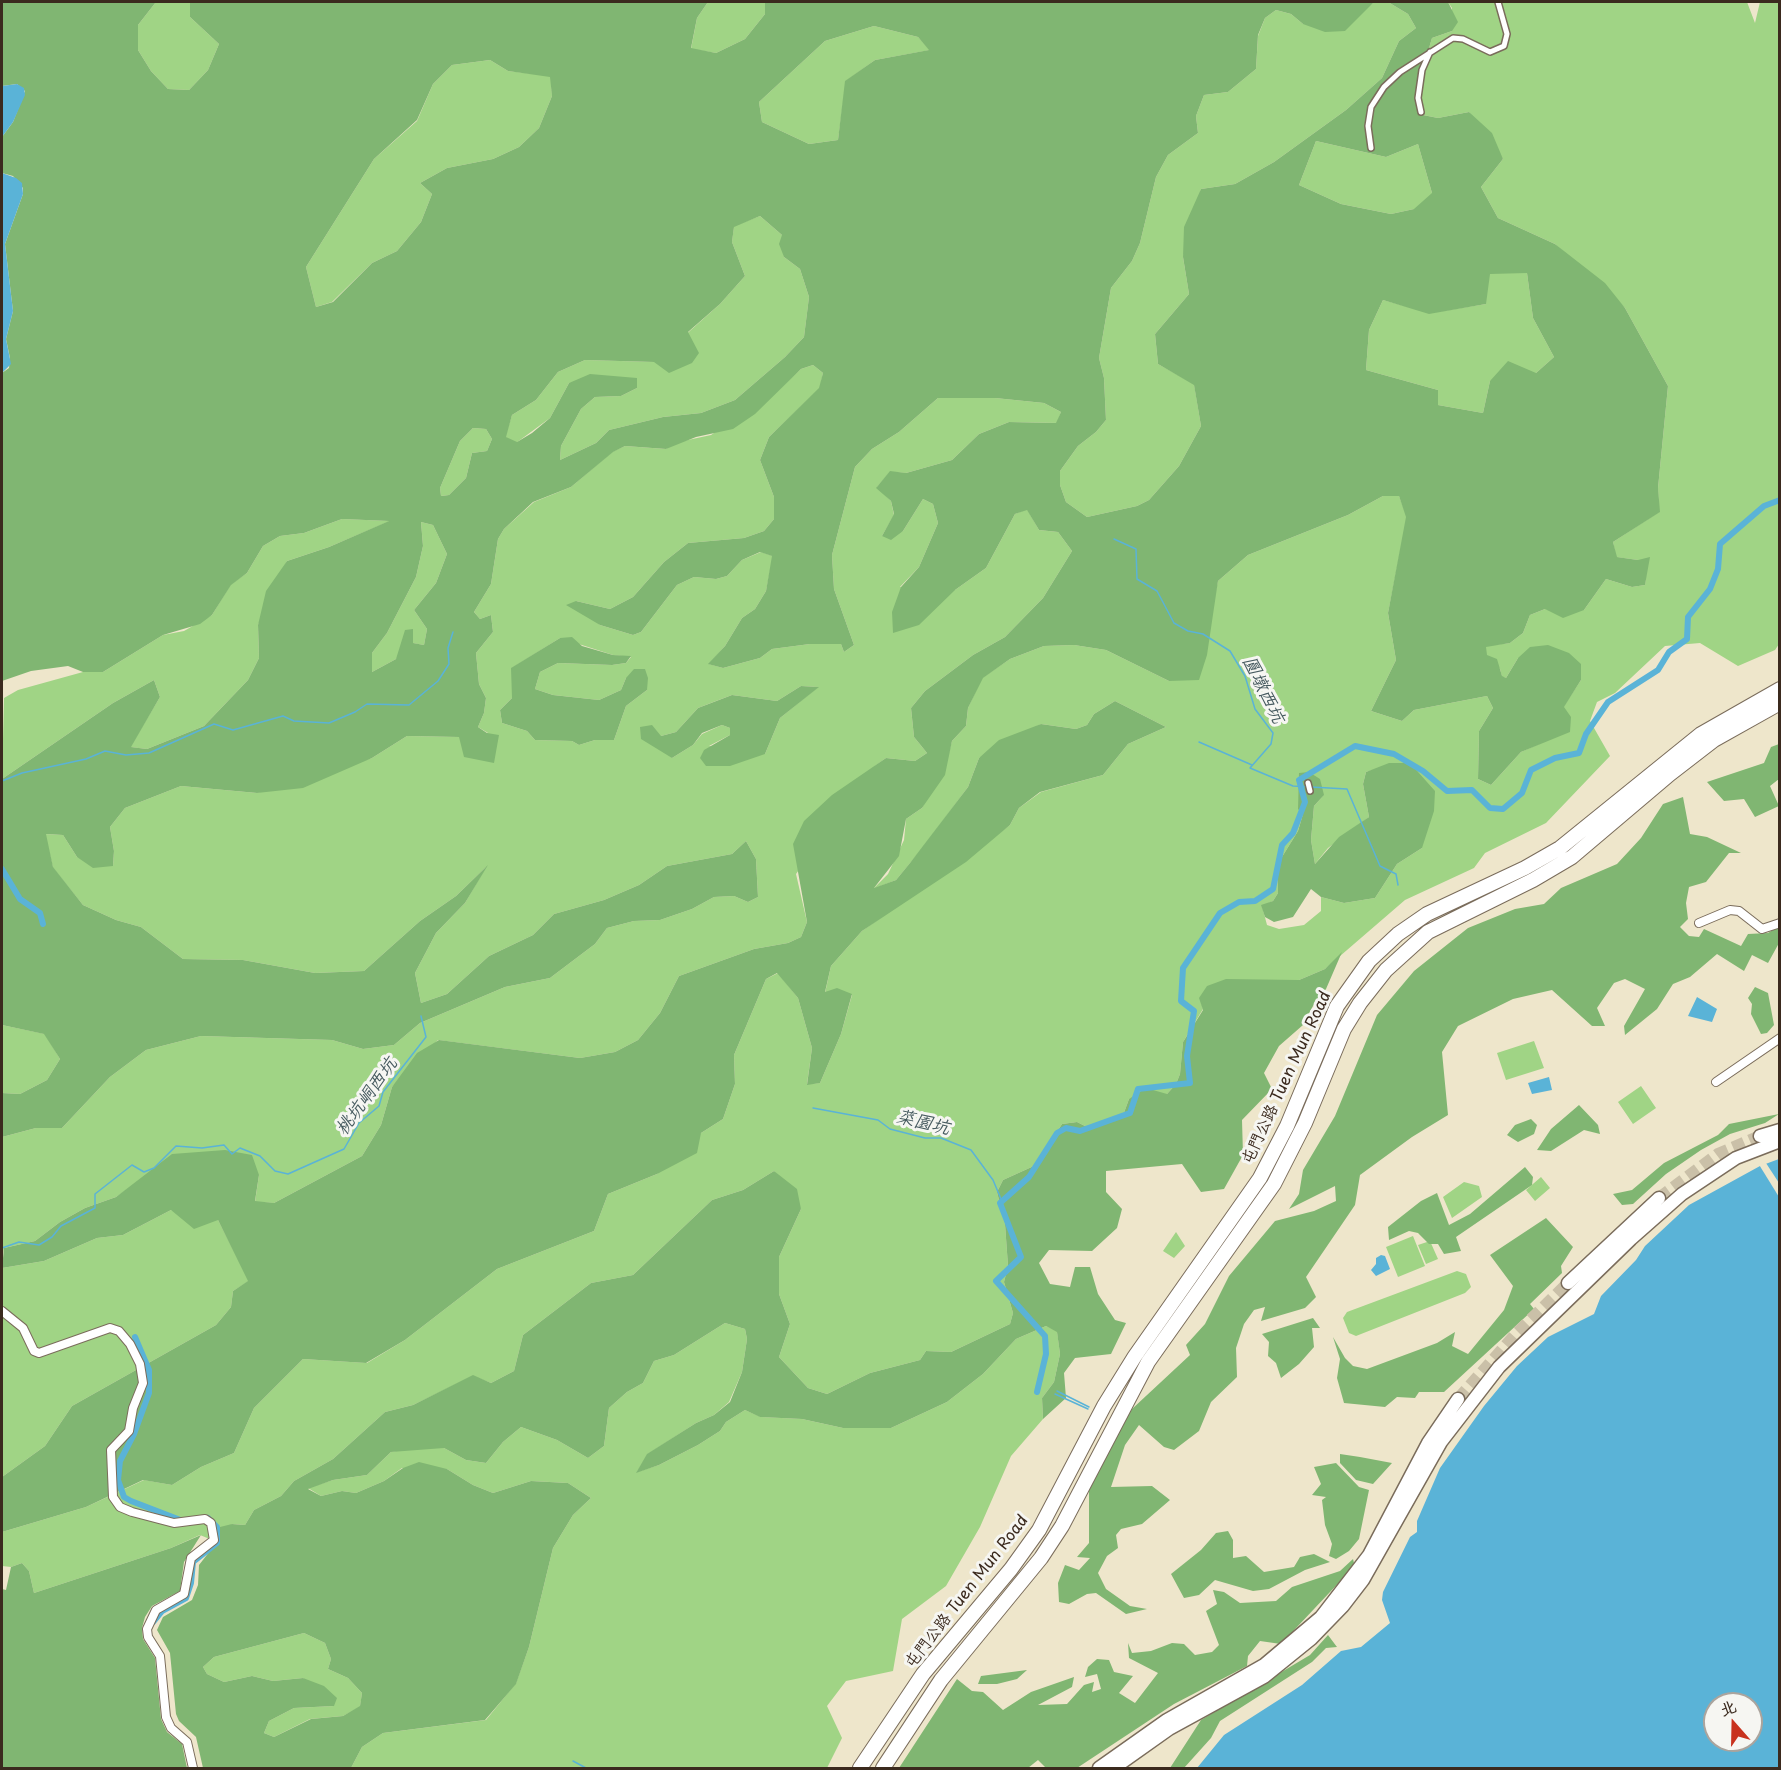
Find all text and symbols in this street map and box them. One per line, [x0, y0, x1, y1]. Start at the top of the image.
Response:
water label: 圓墩西坑 [1238, 653, 1288, 727]
street label: 屯門公路 Tuen Mun Road [1238, 988, 1336, 1168]
water label: 桃坑峒西坑 [332, 1054, 402, 1140]
water label: 菜園坑 [894, 1106, 952, 1140]
street label: 屯門公路 Tuen Mun Road [901, 1512, 1033, 1672]
north arrow [1703, 1692, 1763, 1752]
text: 北 [1716, 1693, 1739, 1721]

